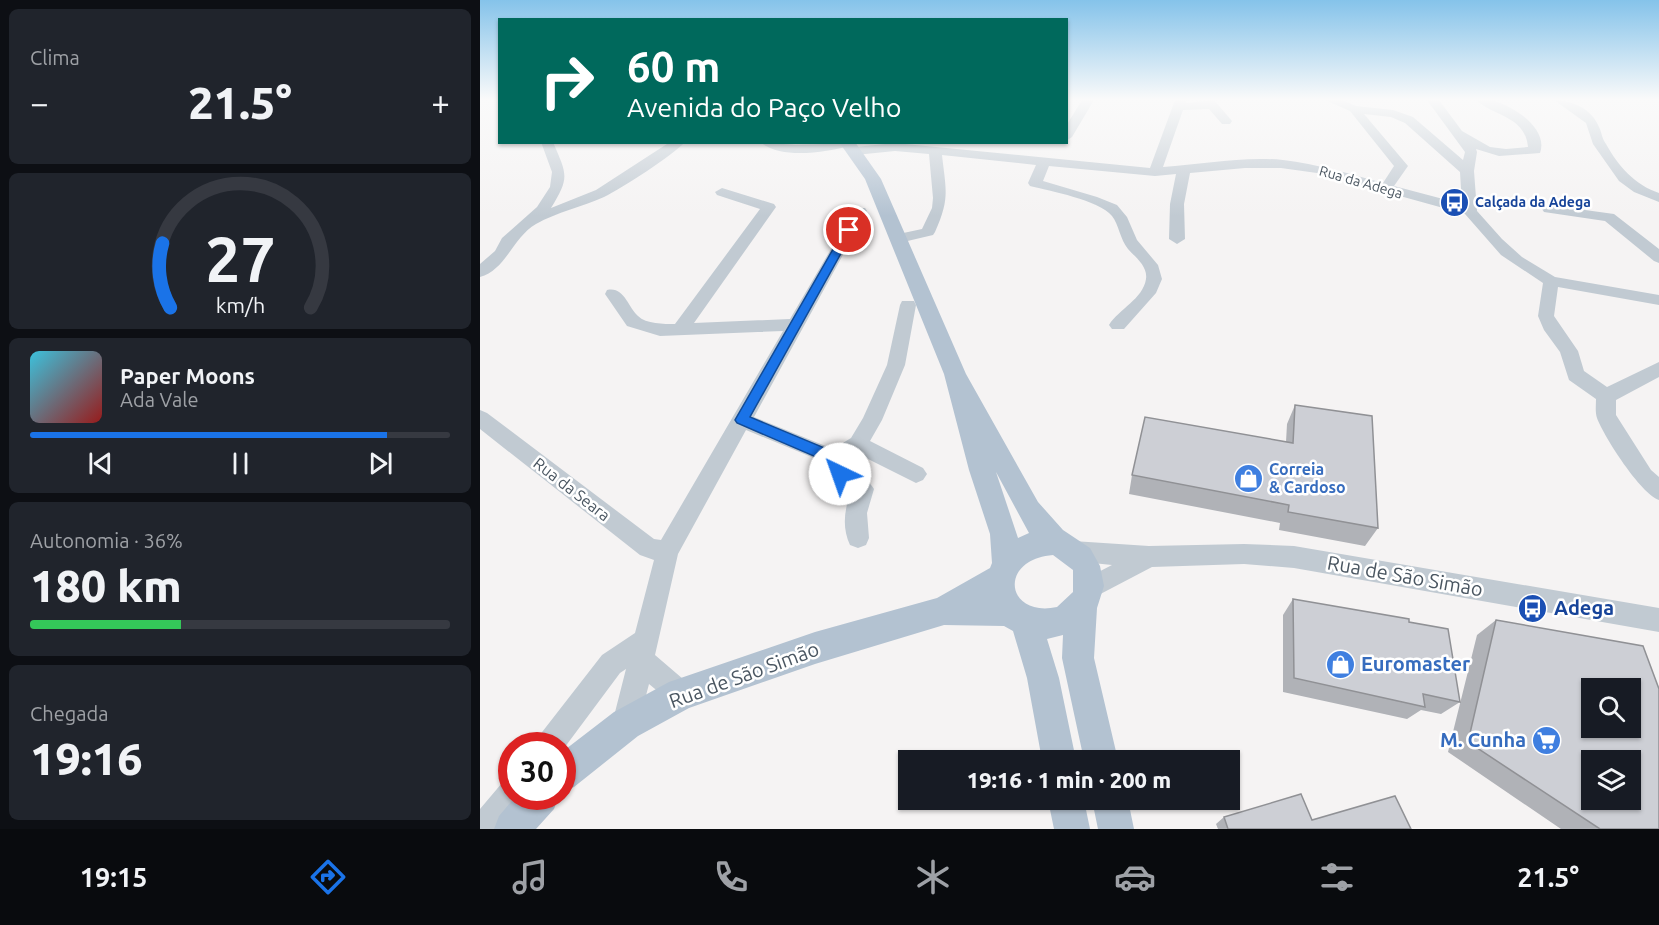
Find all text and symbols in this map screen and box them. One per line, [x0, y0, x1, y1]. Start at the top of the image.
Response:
icon: right [528, 42, 606, 120]
text: 60 m [627, 43, 721, 90]
text: Clima [30, 46, 80, 69]
text: 21.5° [188, 77, 292, 128]
text: − [30, 84, 49, 121]
text: + [431, 84, 450, 121]
text: Avenida do Paço Velho [627, 92, 901, 122]
street label: Rua da Adega [1317, 162, 1405, 202]
bus stop icon: Calçada da Adega [1438, 186, 1470, 218]
place label: Calçada da Adega [1475, 194, 1591, 211]
pin [823, 204, 874, 255]
icon: arrive [832, 213, 865, 246]
text: 27 [205, 224, 275, 294]
text: km/h [215, 293, 265, 317]
text: Paper Moons [120, 363, 255, 388]
text: Ada Vale [120, 388, 198, 411]
position arrow [808, 442, 872, 506]
icon: previous [84, 447, 117, 480]
icon: pause [224, 447, 257, 480]
icon: next [364, 447, 397, 480]
street label: Rua da Seara [530, 454, 614, 524]
place label: Correia & Cardoso [1269, 460, 1346, 496]
shop icon: Correia & Cardoso [1232, 462, 1264, 494]
text: Autonomia · 36% [30, 529, 183, 552]
street label: Rua de São Simão [1325, 550, 1485, 601]
text: 180 km [30, 560, 182, 611]
bus stop icon: Adega [1517, 592, 1549, 624]
place label: Adega [1554, 596, 1614, 619]
street label: Rua de São Simão [666, 637, 822, 712]
shop icon: Euromaster [1324, 648, 1356, 680]
place label: Euromaster [1361, 652, 1471, 675]
map controls [1581, 678, 1641, 810]
button: search [1581, 678, 1641, 738]
text: Chegada [30, 702, 108, 725]
supermarket icon: M. Cunha [1531, 724, 1563, 756]
place label: M. Cunha [1440, 728, 1526, 751]
speed limit sign: 30 [498, 732, 576, 810]
text: 19:16 [30, 733, 143, 784]
button: layers [1581, 750, 1641, 810]
text: 19:16 · 1 min · 200 m [967, 767, 1171, 792]
icon: directions [307, 856, 349, 898]
icon: music [509, 856, 551, 898]
icon: phone [710, 856, 752, 898]
icon: climate [912, 856, 954, 898]
icon: car [1114, 856, 1156, 898]
icon: filters [1316, 856, 1358, 898]
text: 19:15 [80, 862, 147, 892]
text: 21.5° [1517, 862, 1579, 892]

